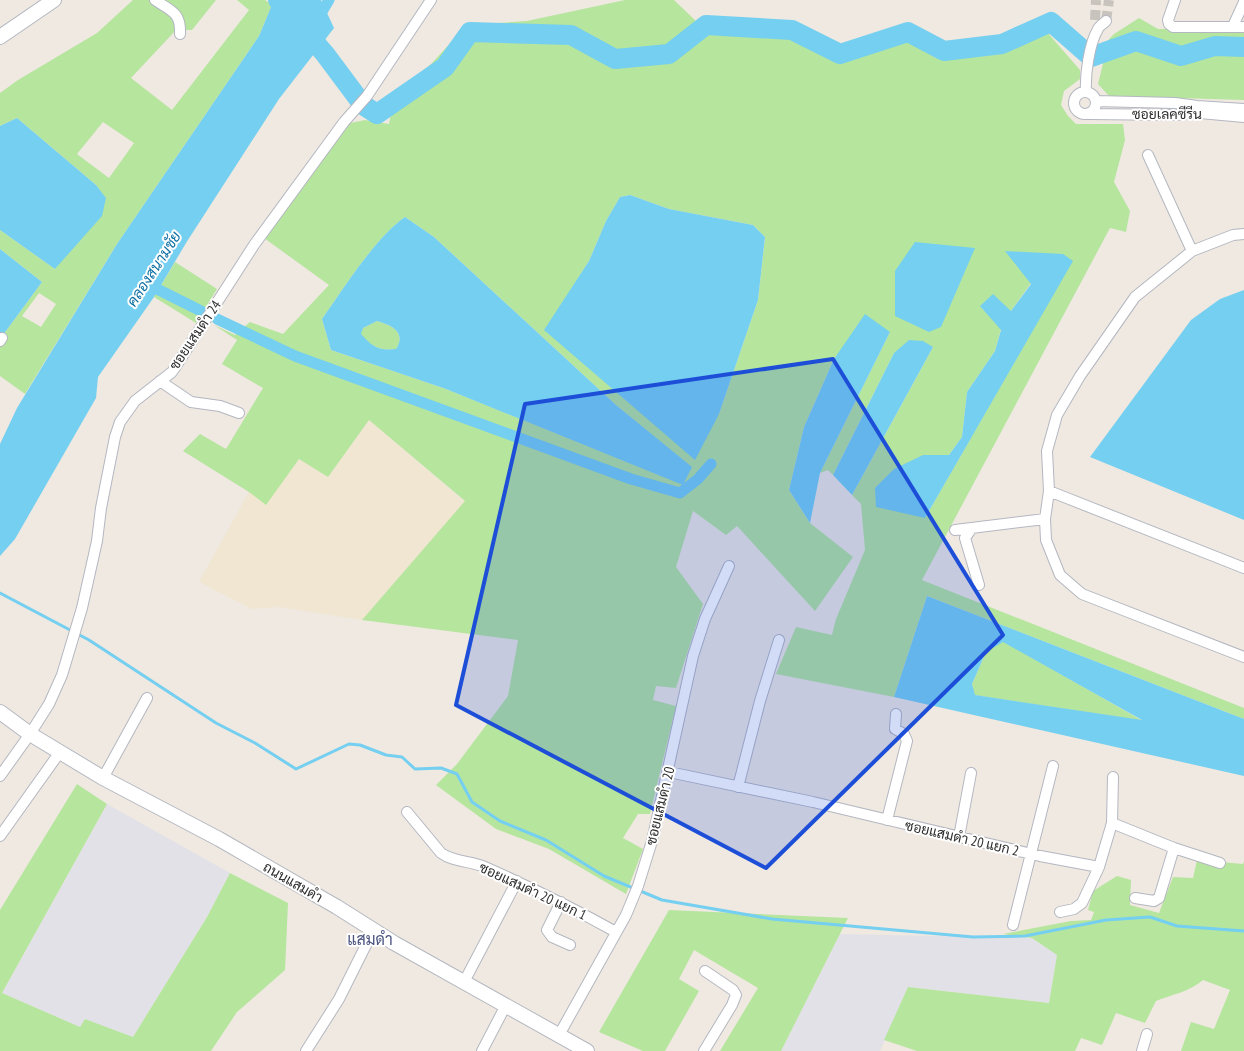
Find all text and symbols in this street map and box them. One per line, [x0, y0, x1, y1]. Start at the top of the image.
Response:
street label: ซอยเลคซีรีน [1132, 105, 1202, 123]
water label: คลองสนามชัย [122, 227, 185, 310]
street label: ซอยแสมดำ 24 [165, 296, 225, 373]
street label: ซอยแสมดำ 20 [642, 765, 678, 847]
street label: ซอยแสมดำ 20 แยก 2 [903, 816, 1021, 860]
street label: ถนนแสมดำ [260, 858, 326, 906]
street label: ซอยแสมดำ 20 แยก 1 [476, 858, 590, 924]
district label: แสมดำ [347, 929, 393, 949]

